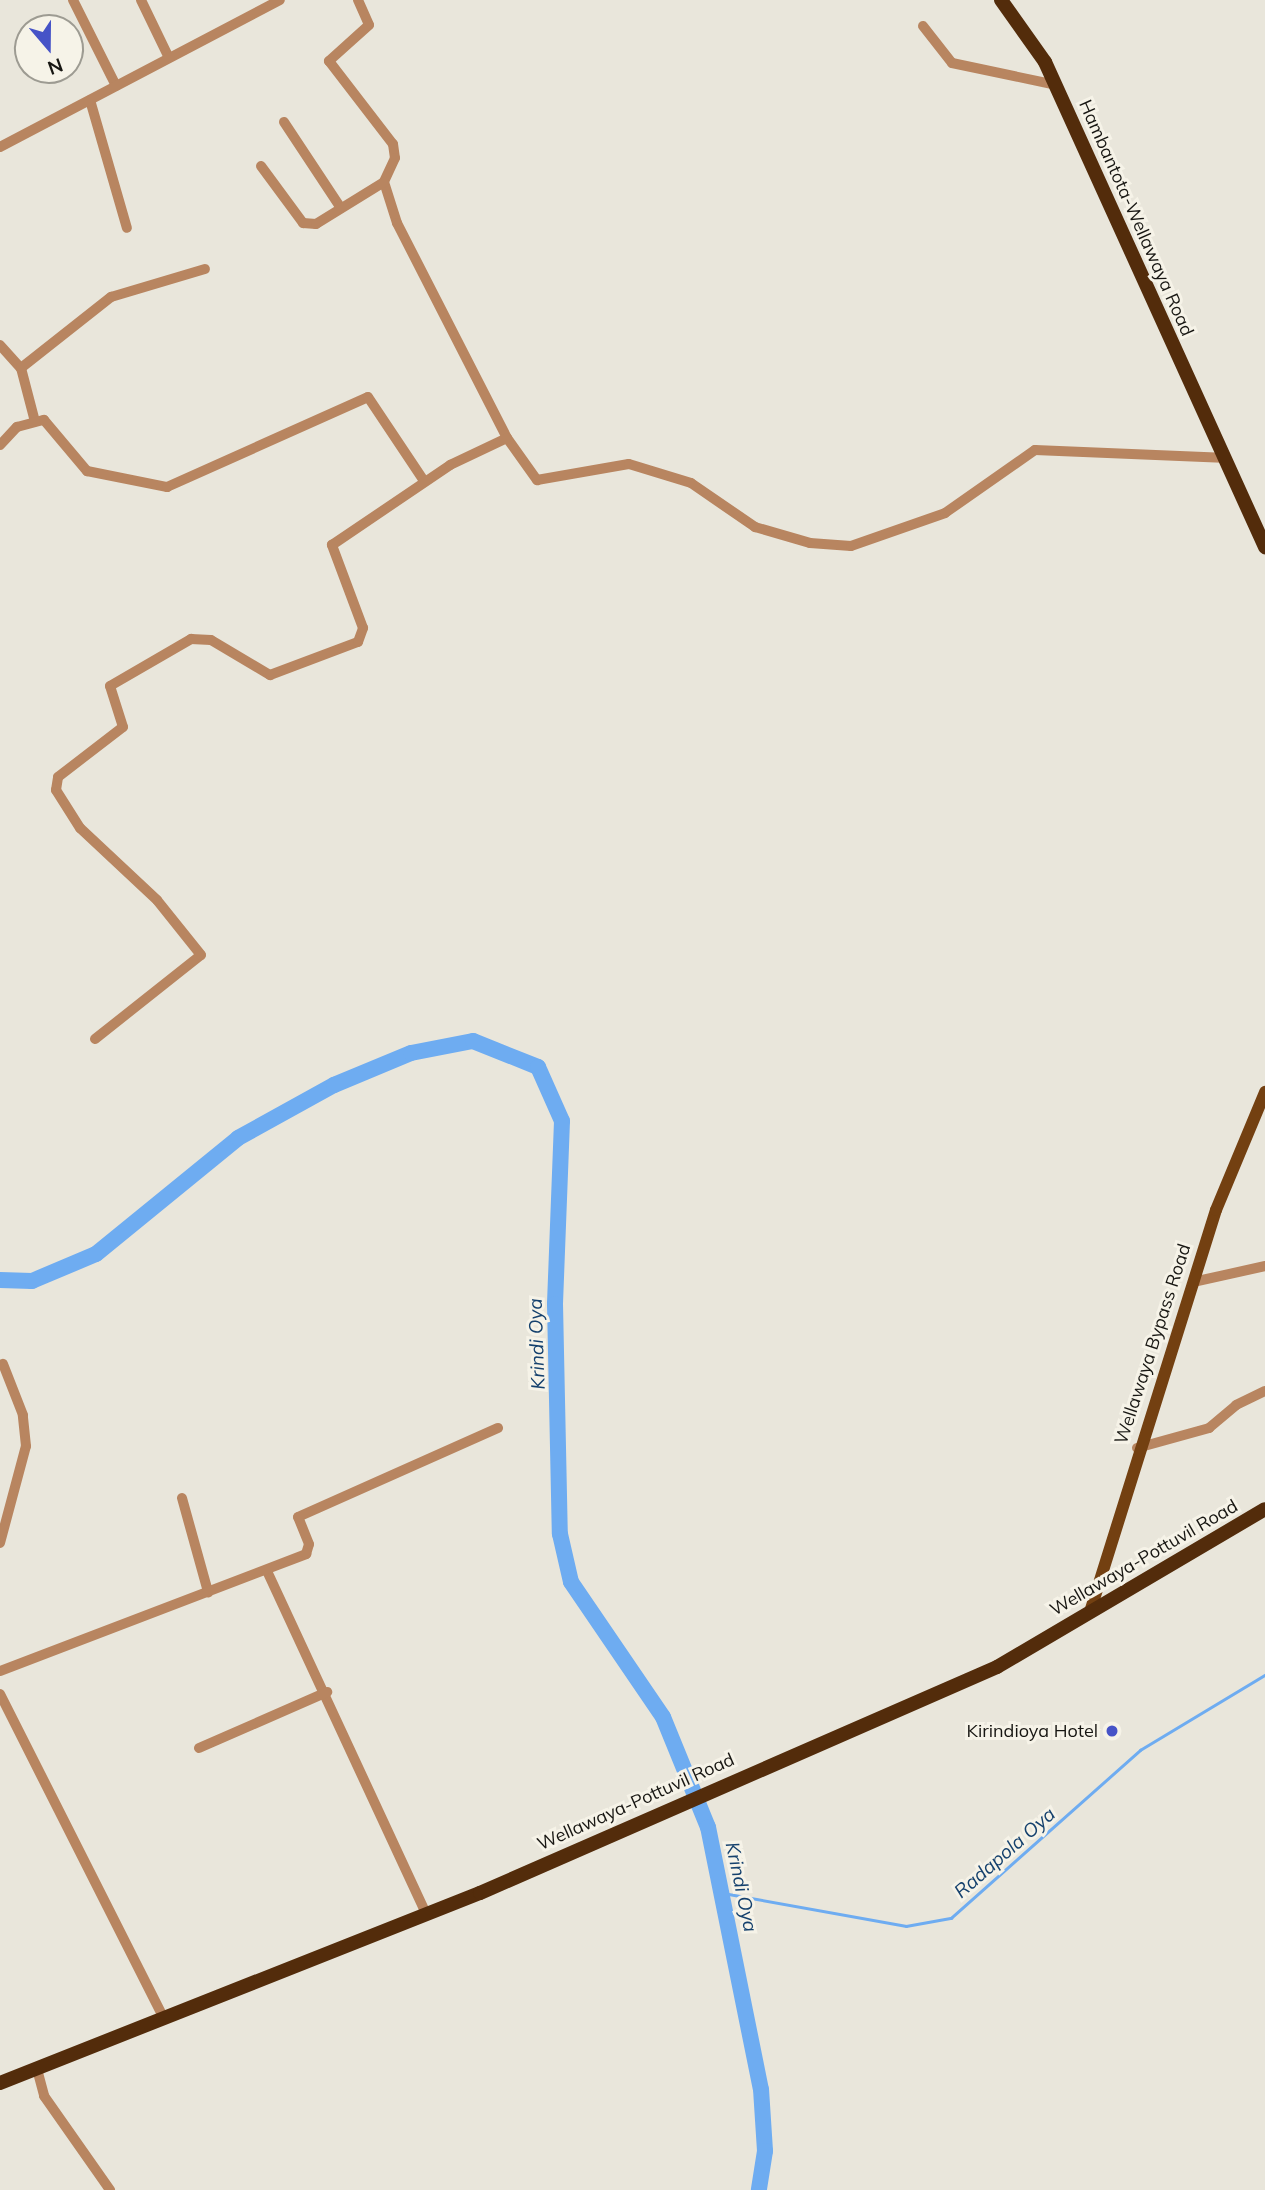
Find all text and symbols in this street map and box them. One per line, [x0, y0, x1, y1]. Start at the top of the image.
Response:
north arrow [14, 14, 84, 84]
text: N [45, 53, 66, 81]
street label: Hambantota-Wellawaya Road [1074, 97, 1198, 339]
street label: Wellawaya Bypass Road [1110, 1241, 1196, 1447]
water label: Krindi Oya [524, 1298, 550, 1390]
street label: Wellawaya-Pottuvil Road [1046, 1495, 1242, 1621]
place label: Kirindioya Hotel [967, 1720, 1098, 1742]
marker: Kirindioya Hotel [1104, 1723, 1120, 1739]
street label: Wellawaya-Pottuvil Road [534, 1749, 738, 1855]
water label: Radapola Oya [950, 1803, 1060, 1903]
water label: Krindi Oya [720, 1840, 762, 1934]

